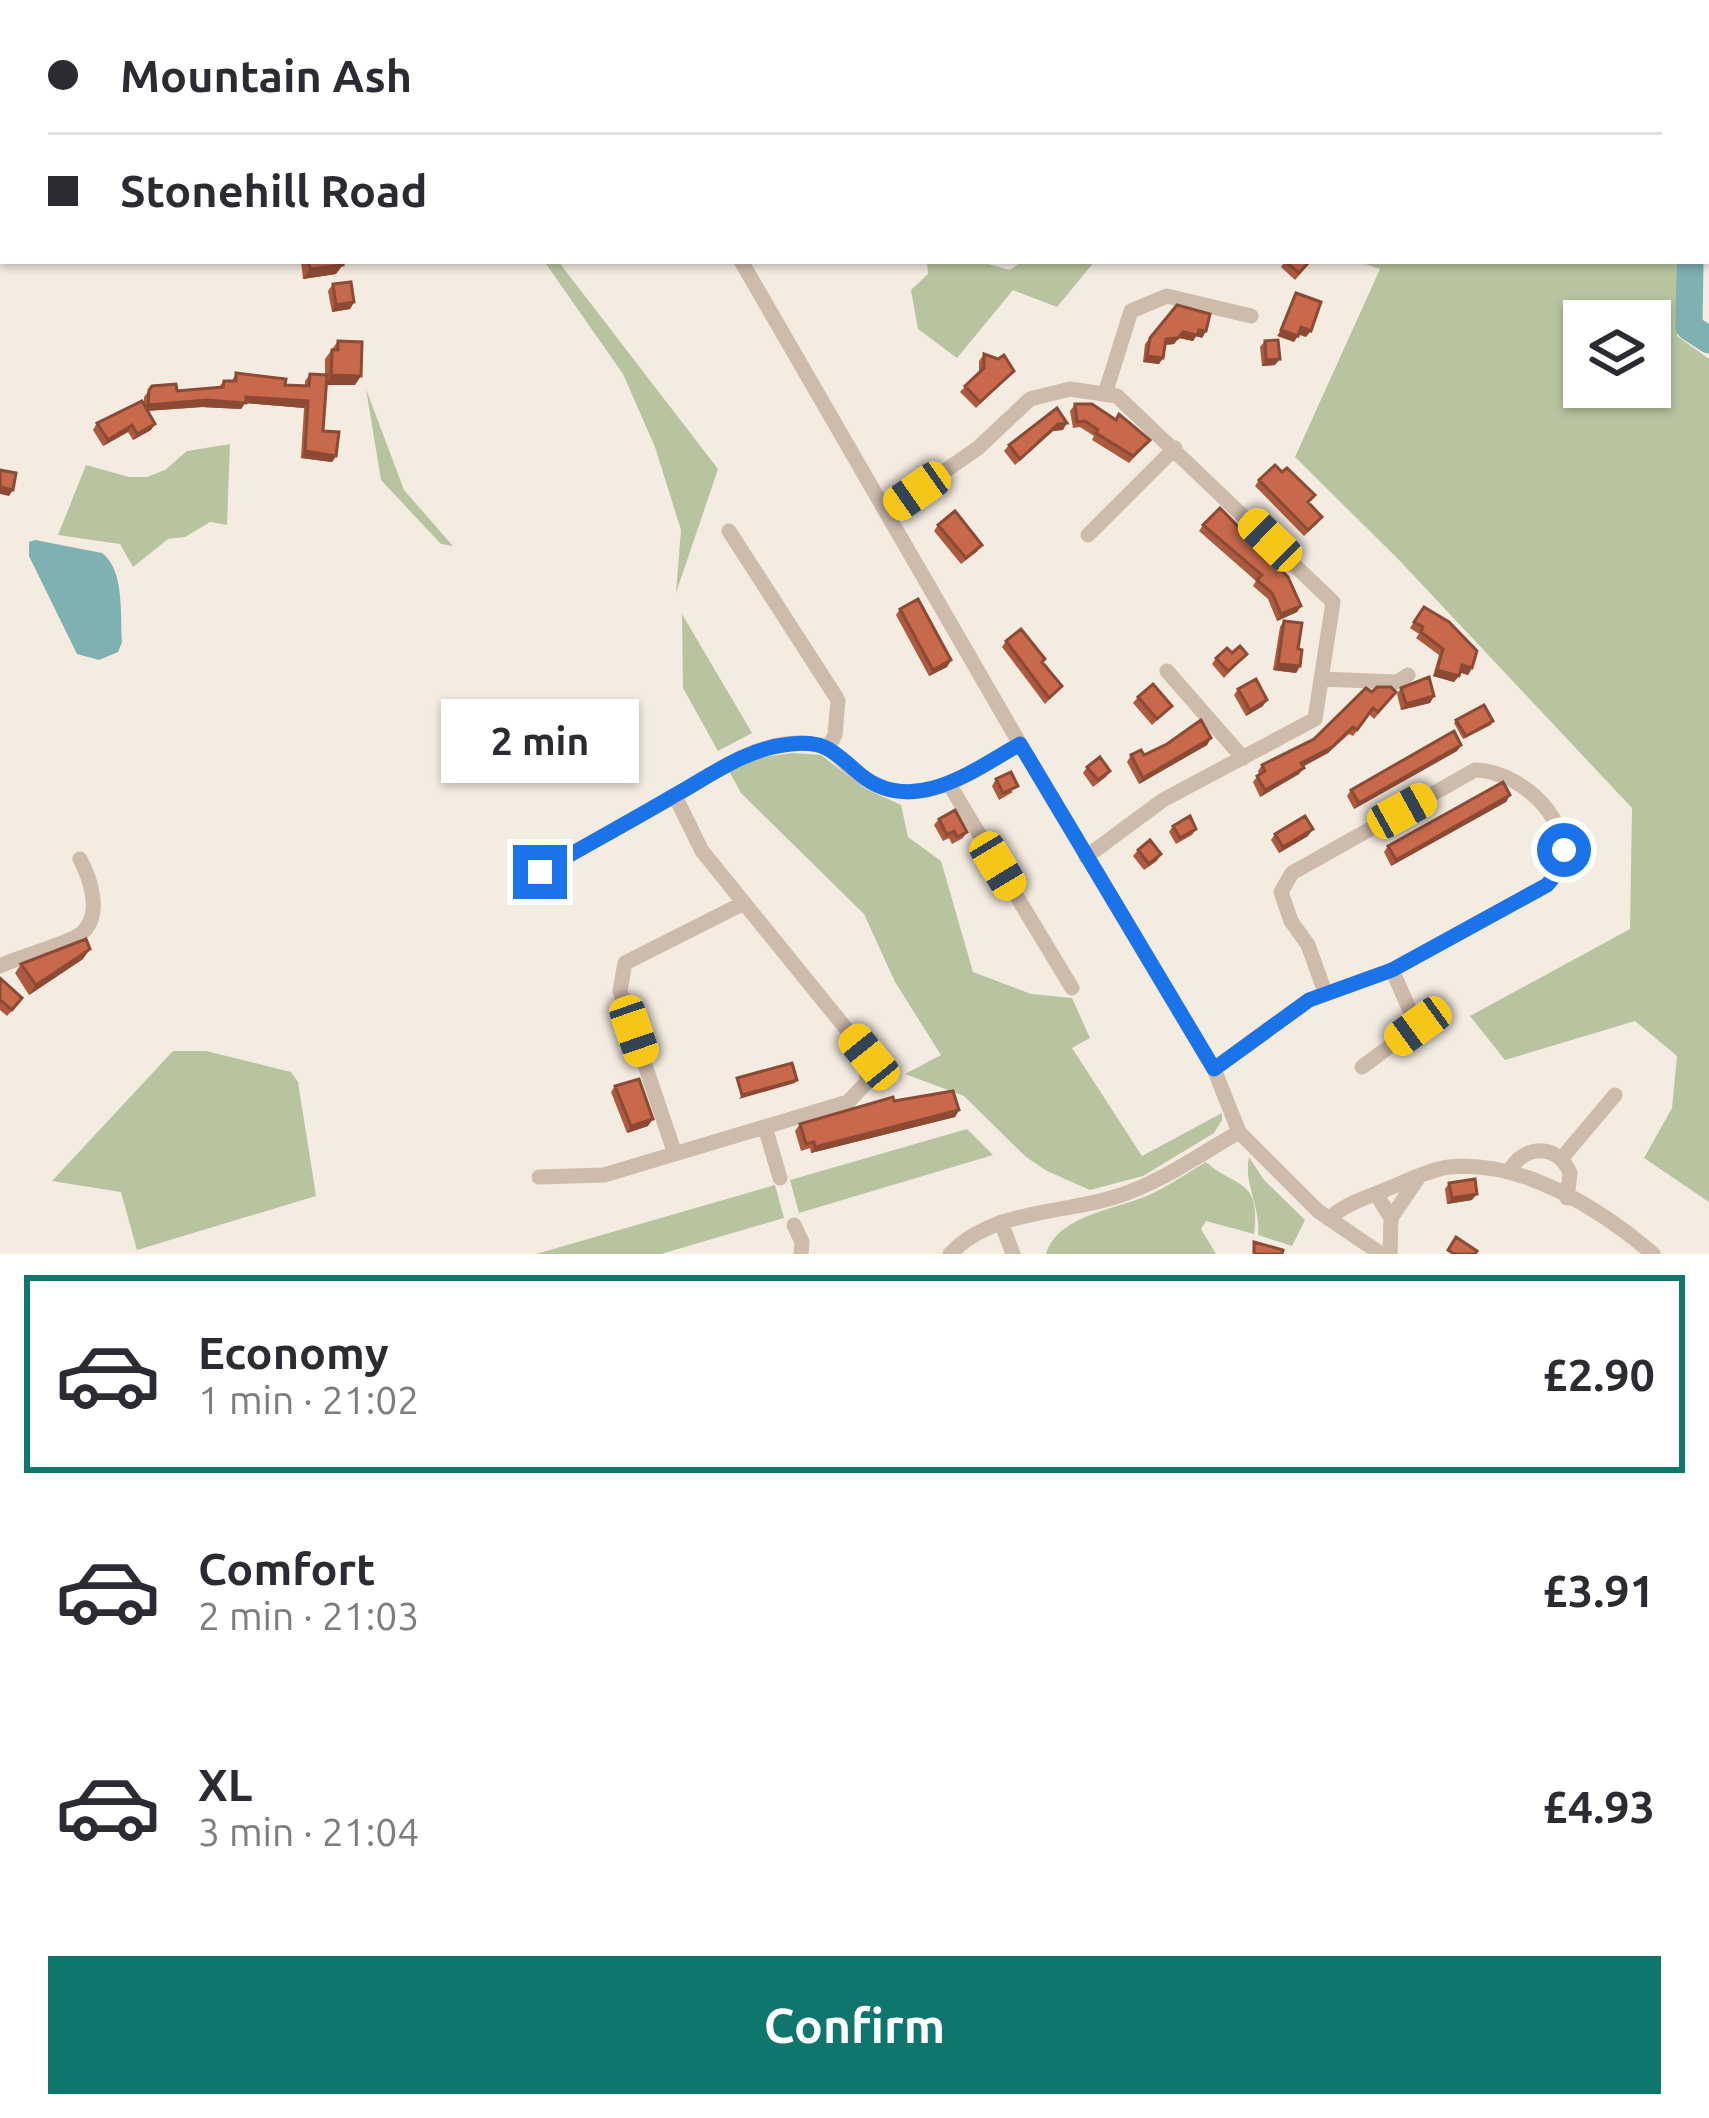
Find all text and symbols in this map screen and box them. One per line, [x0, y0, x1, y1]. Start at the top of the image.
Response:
text: Mountain Ash [120, 50, 412, 101]
text: Stonehill Road [120, 165, 428, 216]
map controls [1563, 300, 1671, 408]
button: layers [1563, 300, 1671, 408]
car [877, 456, 957, 526]
car [1232, 502, 1308, 578]
callout: 2 min [441, 698, 639, 782]
text: 2 min [491, 719, 589, 762]
car [1362, 778, 1442, 844]
route start [1537, 823, 1591, 877]
car [964, 826, 1032, 906]
route end [513, 845, 567, 899]
car [1378, 990, 1458, 1062]
car [605, 991, 663, 1071]
car [832, 1018, 906, 1096]
icon: car [54, 1320, 162, 1428]
text: Economy [198, 1327, 389, 1378]
text: £2.90 [1542, 1349, 1655, 1400]
text: 1 min · 21:02 [198, 1378, 419, 1421]
icon: car [54, 1536, 162, 1644]
text: Comfort [198, 1543, 375, 1594]
text: £3.91 [1542, 1565, 1655, 1616]
text: 2 min · 21:03 [198, 1594, 419, 1637]
icon: car [54, 1752, 162, 1860]
text: XL [198, 1759, 252, 1810]
text: £4.93 [1542, 1781, 1655, 1832]
text: 3 min · 21:04 [198, 1810, 419, 1853]
button: Confirm [48, 1956, 1661, 2094]

